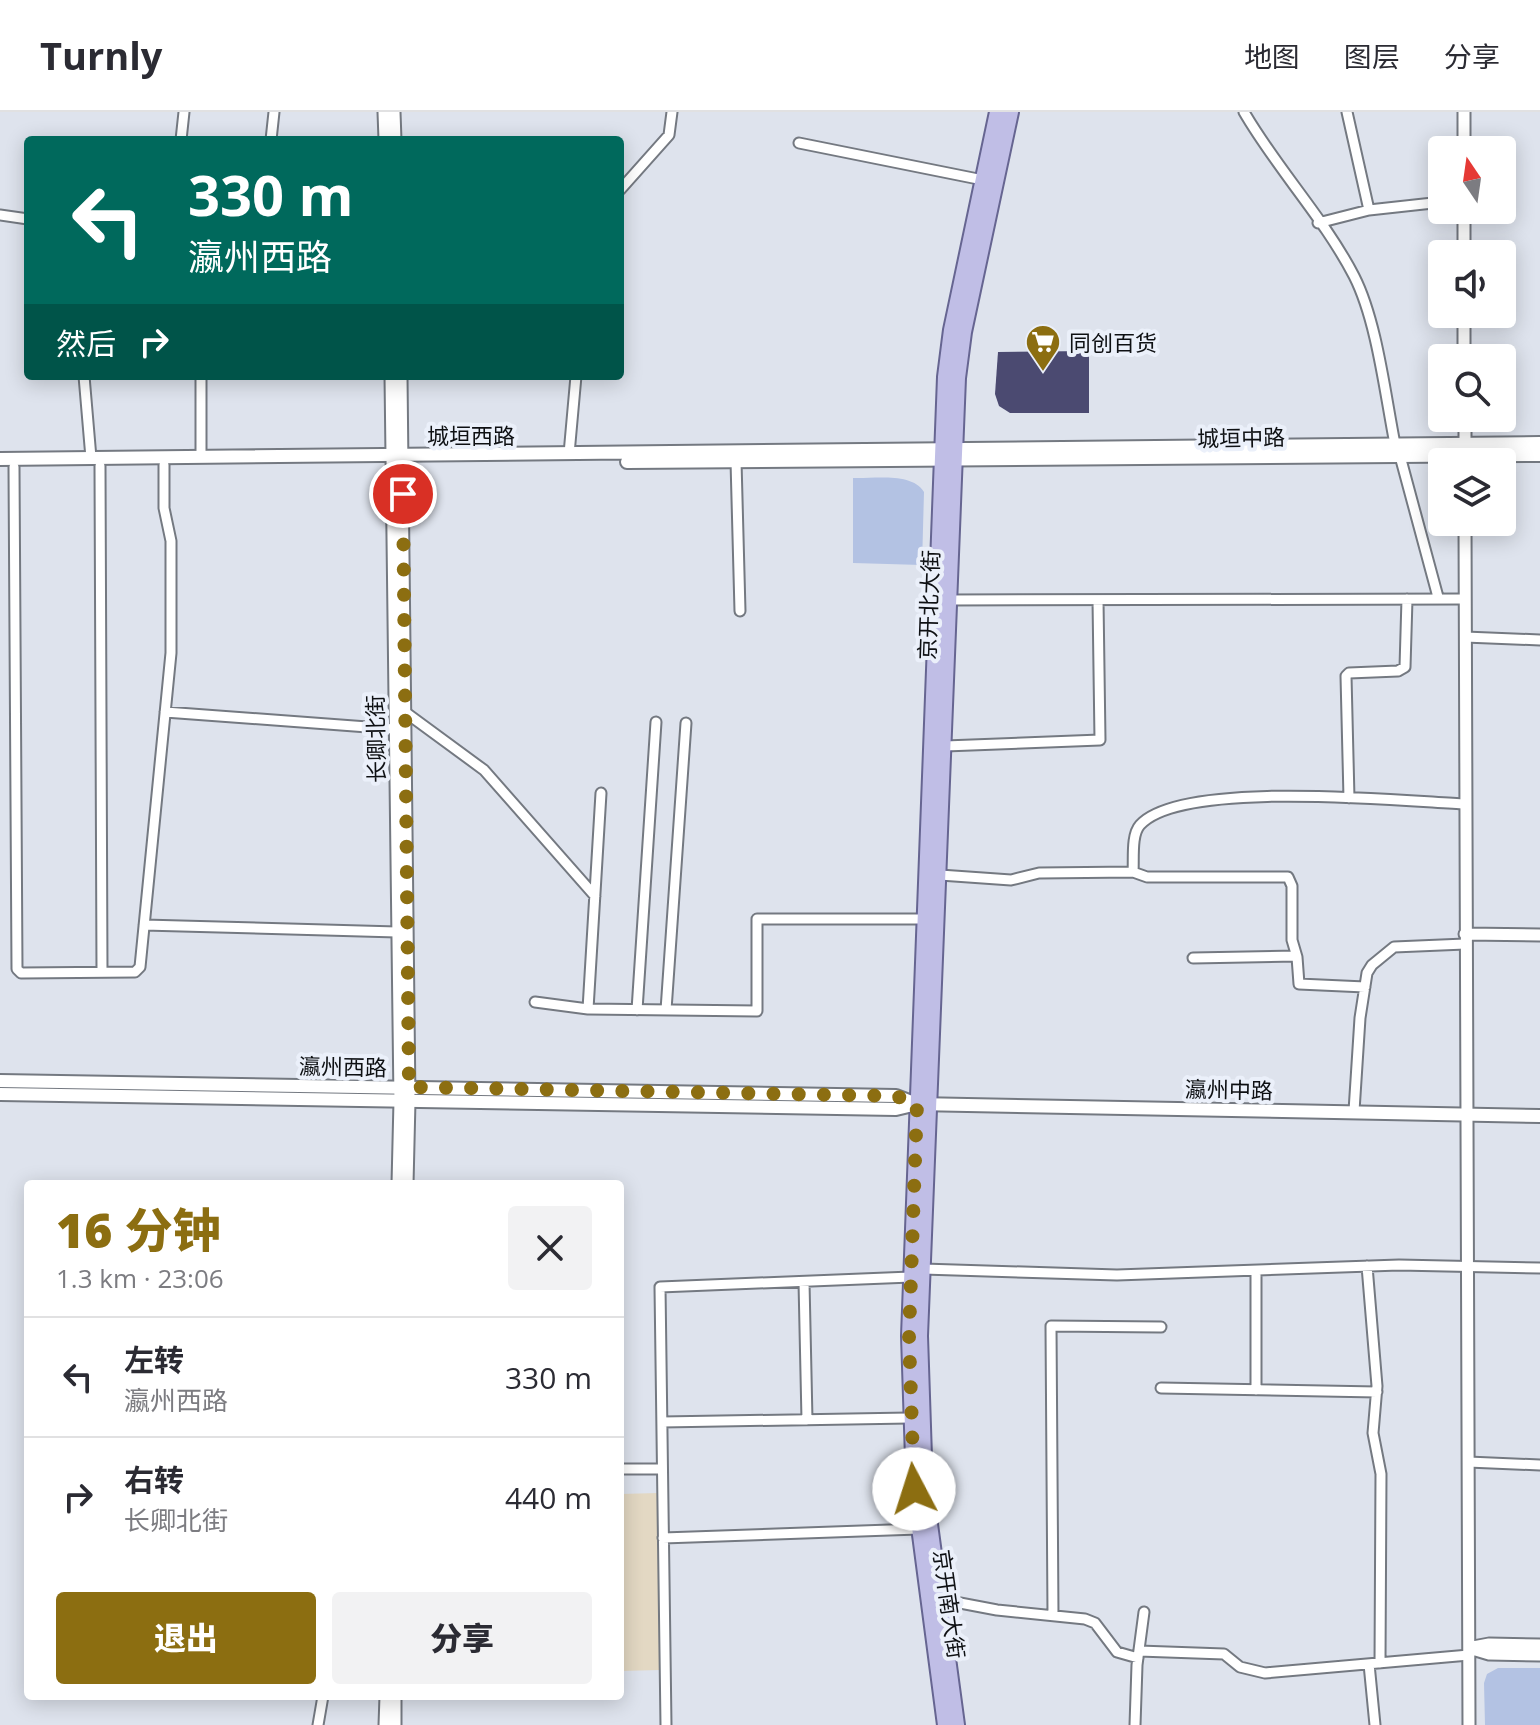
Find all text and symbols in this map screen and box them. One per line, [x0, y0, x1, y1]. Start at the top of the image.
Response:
text: Turnly [40, 29, 162, 81]
text: 地图 [1244, 37, 1300, 75]
text: 图层 [1344, 37, 1400, 75]
text: 分享 [1444, 37, 1500, 75]
north arrow [1428, 136, 1516, 224]
map controls [1428, 136, 1516, 536]
text: 330 m [188, 156, 354, 232]
icon: left [56, 168, 160, 272]
text: 瀛州西路 [188, 232, 332, 281]
button: sound [1428, 240, 1516, 328]
icon: right [132, 320, 176, 364]
text: 然后 [56, 323, 116, 364]
supermarket icon: 同创百货 [1024, 323, 1062, 373]
place label: 同创百货 [1069, 327, 1157, 357]
button: search [1428, 344, 1516, 432]
street label: 城垣西路 [427, 420, 515, 450]
street label: 城垣中路 [1197, 421, 1285, 453]
button: layers [1428, 448, 1516, 536]
pin [369, 460, 437, 528]
icon: arrive [381, 472, 425, 516]
street label: 京开北大街 [911, 550, 945, 660]
street label: 长卿北街 [359, 695, 391, 783]
street label: 瀛州西路 [299, 1050, 387, 1082]
street label: 瀛州中路 [1185, 1073, 1273, 1105]
text: 16 分钟 [56, 1197, 221, 1262]
button: close [508, 1206, 592, 1290]
text: 1.3 km · 23:06 [56, 1260, 224, 1296]
text: 左转 [124, 1339, 184, 1380]
icon: left [56, 1355, 100, 1399]
text: 330 m [505, 1357, 592, 1398]
text: 瀛州西路 [124, 1382, 228, 1418]
position arrow [872, 1447, 956, 1531]
text: 右转 [124, 1459, 184, 1500]
icon: right [56, 1475, 100, 1519]
text: 440 m [505, 1477, 592, 1518]
text: 长卿北街 [124, 1502, 228, 1538]
street label: 京开南大街 [927, 1547, 973, 1661]
button: 退出 [56, 1592, 316, 1684]
button: 分享 [332, 1592, 592, 1684]

